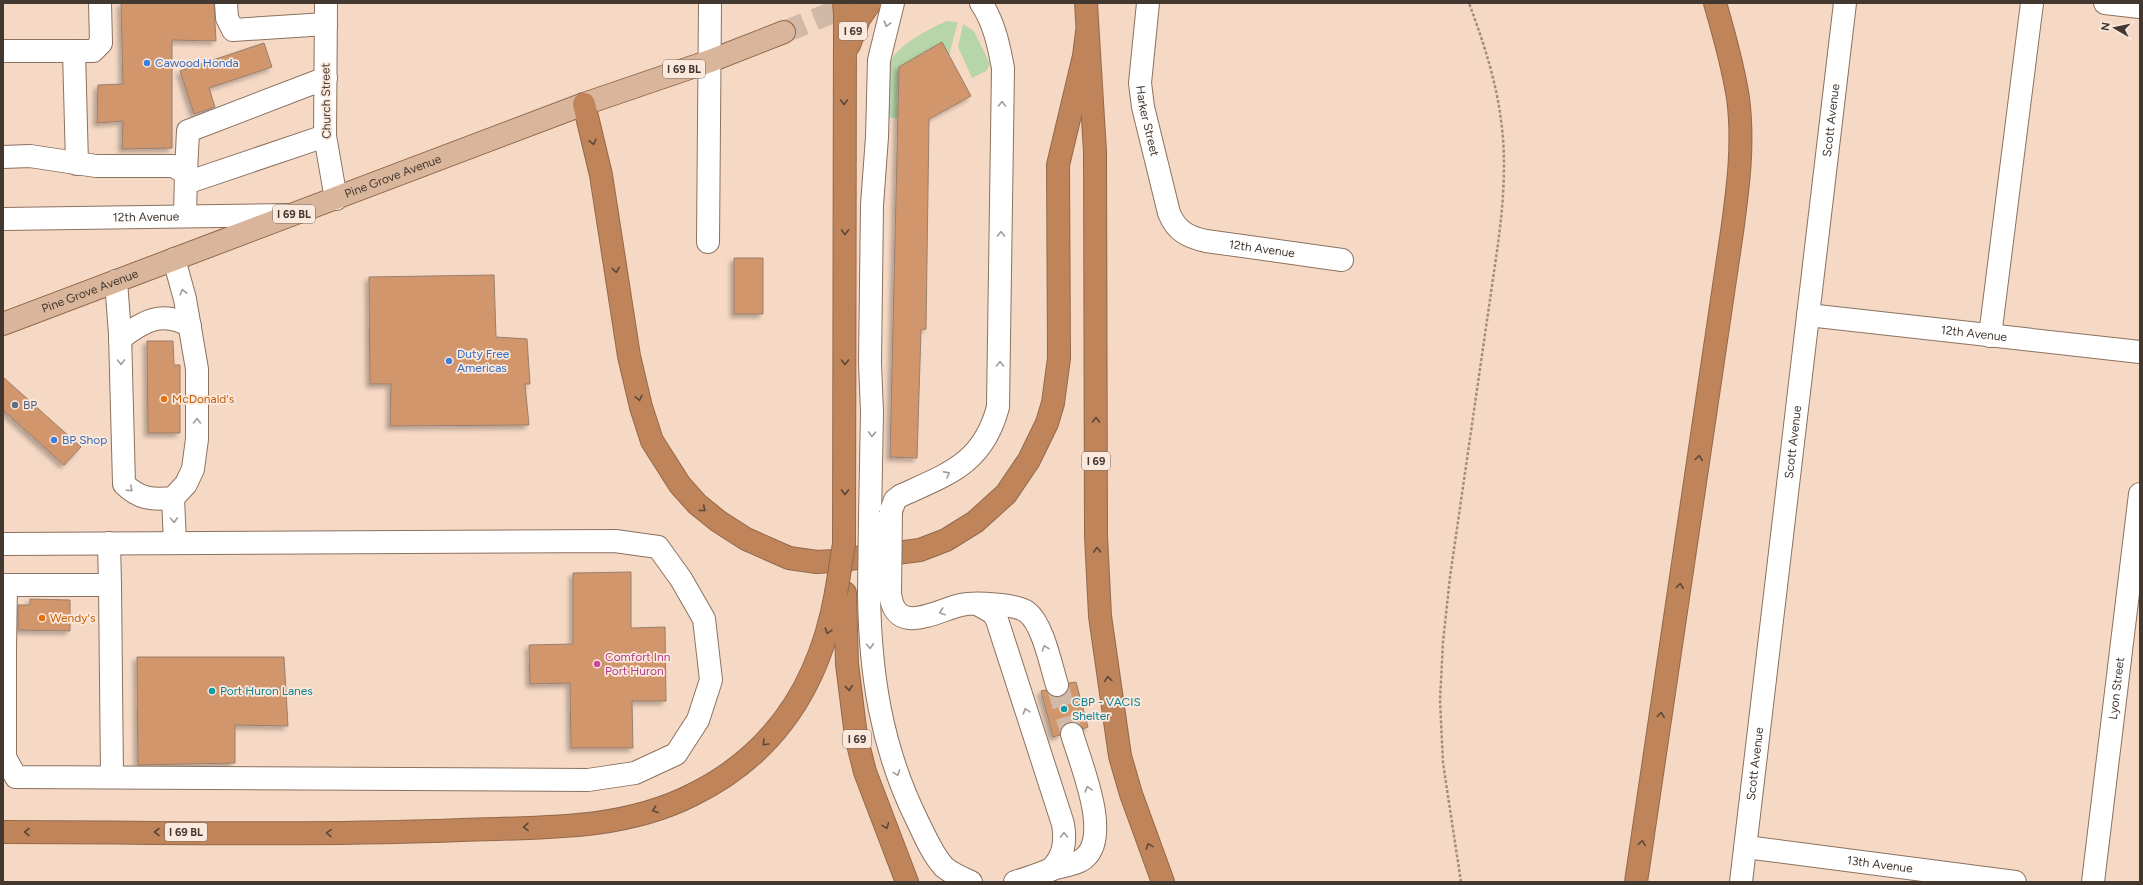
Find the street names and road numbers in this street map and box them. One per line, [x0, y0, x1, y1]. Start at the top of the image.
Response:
road number: I 69 [839, 22, 867, 40]
road number: I 69 BL [663, 60, 705, 78]
street label: Church Street [318, 62, 334, 139]
street label: Scott Avenue [1820, 83, 1842, 158]
street label: Harker Street [1133, 85, 1162, 158]
street label: Pine Grove Avenue [343, 152, 444, 201]
road number: I 69 BL [273, 205, 315, 223]
street label: 12th Avenue [113, 210, 180, 224]
street label: 12th Avenue [1228, 237, 1296, 260]
street label: Pine Grove Avenue [40, 266, 141, 316]
street label: 12th Avenue [1940, 323, 2008, 344]
street label: Scott Avenue [1782, 404, 1804, 479]
road number: I 69 [1082, 452, 1110, 470]
street label: Lyon Street [2106, 656, 2127, 720]
street label: Scott Avenue [1744, 726, 1766, 801]
road number: I 69 [843, 730, 871, 748]
road number: I 69 BL [165, 823, 207, 841]
street label: 13th Avenue [1846, 853, 1914, 876]

